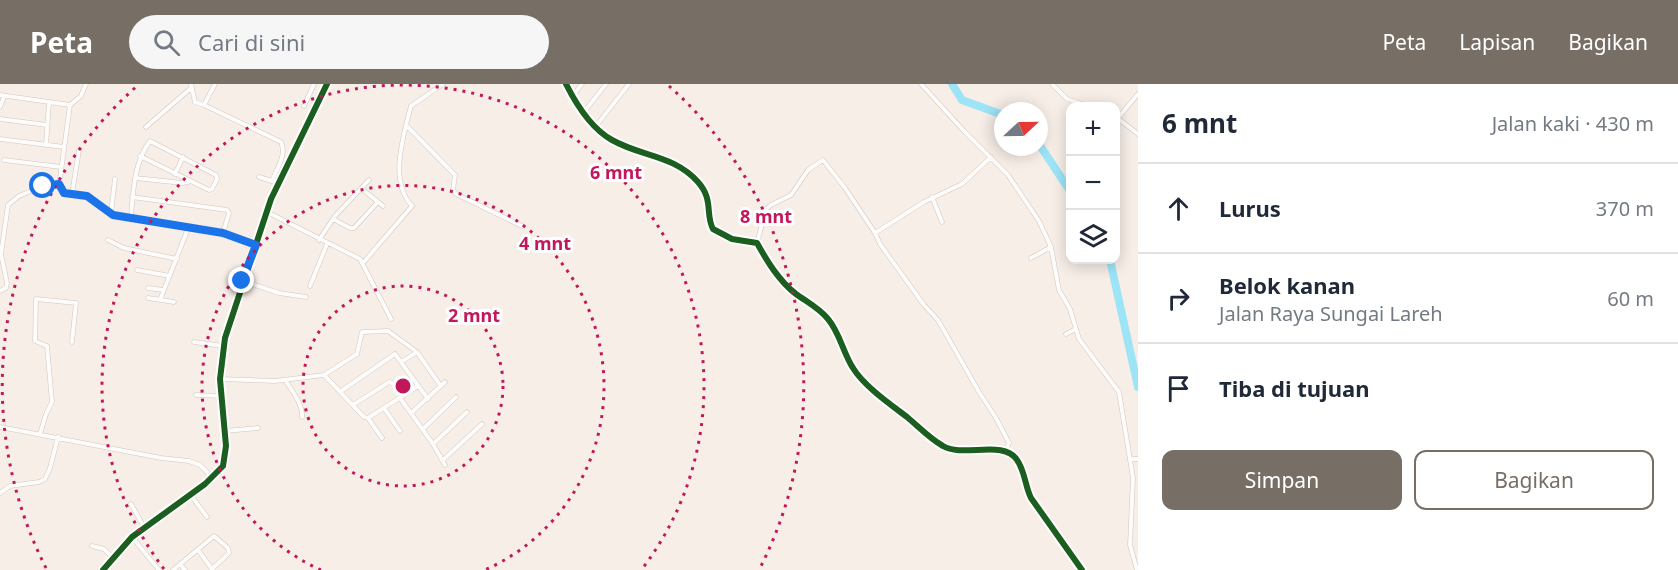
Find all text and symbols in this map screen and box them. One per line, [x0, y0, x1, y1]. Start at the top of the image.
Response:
search box [129, 15, 549, 69]
text: Peta [30, 23, 93, 61]
icon: search [150, 26, 183, 59]
text: Cari di sini [198, 27, 305, 57]
text: Peta [1382, 28, 1426, 56]
text: Lapisan [1459, 28, 1535, 56]
text: Bagikan [1568, 28, 1648, 56]
north arrow [994, 102, 1048, 156]
map controls [1066, 102, 1120, 264]
button: + [1066, 102, 1120, 156]
text: 6 mnt [1162, 105, 1237, 141]
text: Jalan kaki · 430 m [1492, 110, 1654, 137]
button: − [1066, 156, 1120, 210]
text: 6 mnt [590, 160, 642, 184]
route start [29, 172, 55, 198]
icon: ahead [1162, 192, 1195, 225]
text: Lurus [1219, 193, 1281, 223]
text: 370 m [1596, 195, 1654, 222]
text: 8 mnt [740, 204, 792, 228]
button: layers [1066, 210, 1120, 264]
text: 4 mnt [519, 231, 571, 255]
route end [228, 267, 254, 293]
text: Belok kanan [1219, 270, 1355, 300]
icon: right [1162, 282, 1195, 315]
text: 60 m [1607, 285, 1654, 312]
text: Jalan Raya Sungai Lareh [1219, 300, 1443, 327]
text: 2 mnt [448, 303, 500, 327]
icon: arrive [1162, 372, 1195, 405]
text: Tiba di tujuan [1219, 373, 1369, 403]
centre of rings [393, 376, 413, 396]
button: Simpan [1162, 450, 1402, 510]
button: Bagikan [1414, 450, 1654, 510]

